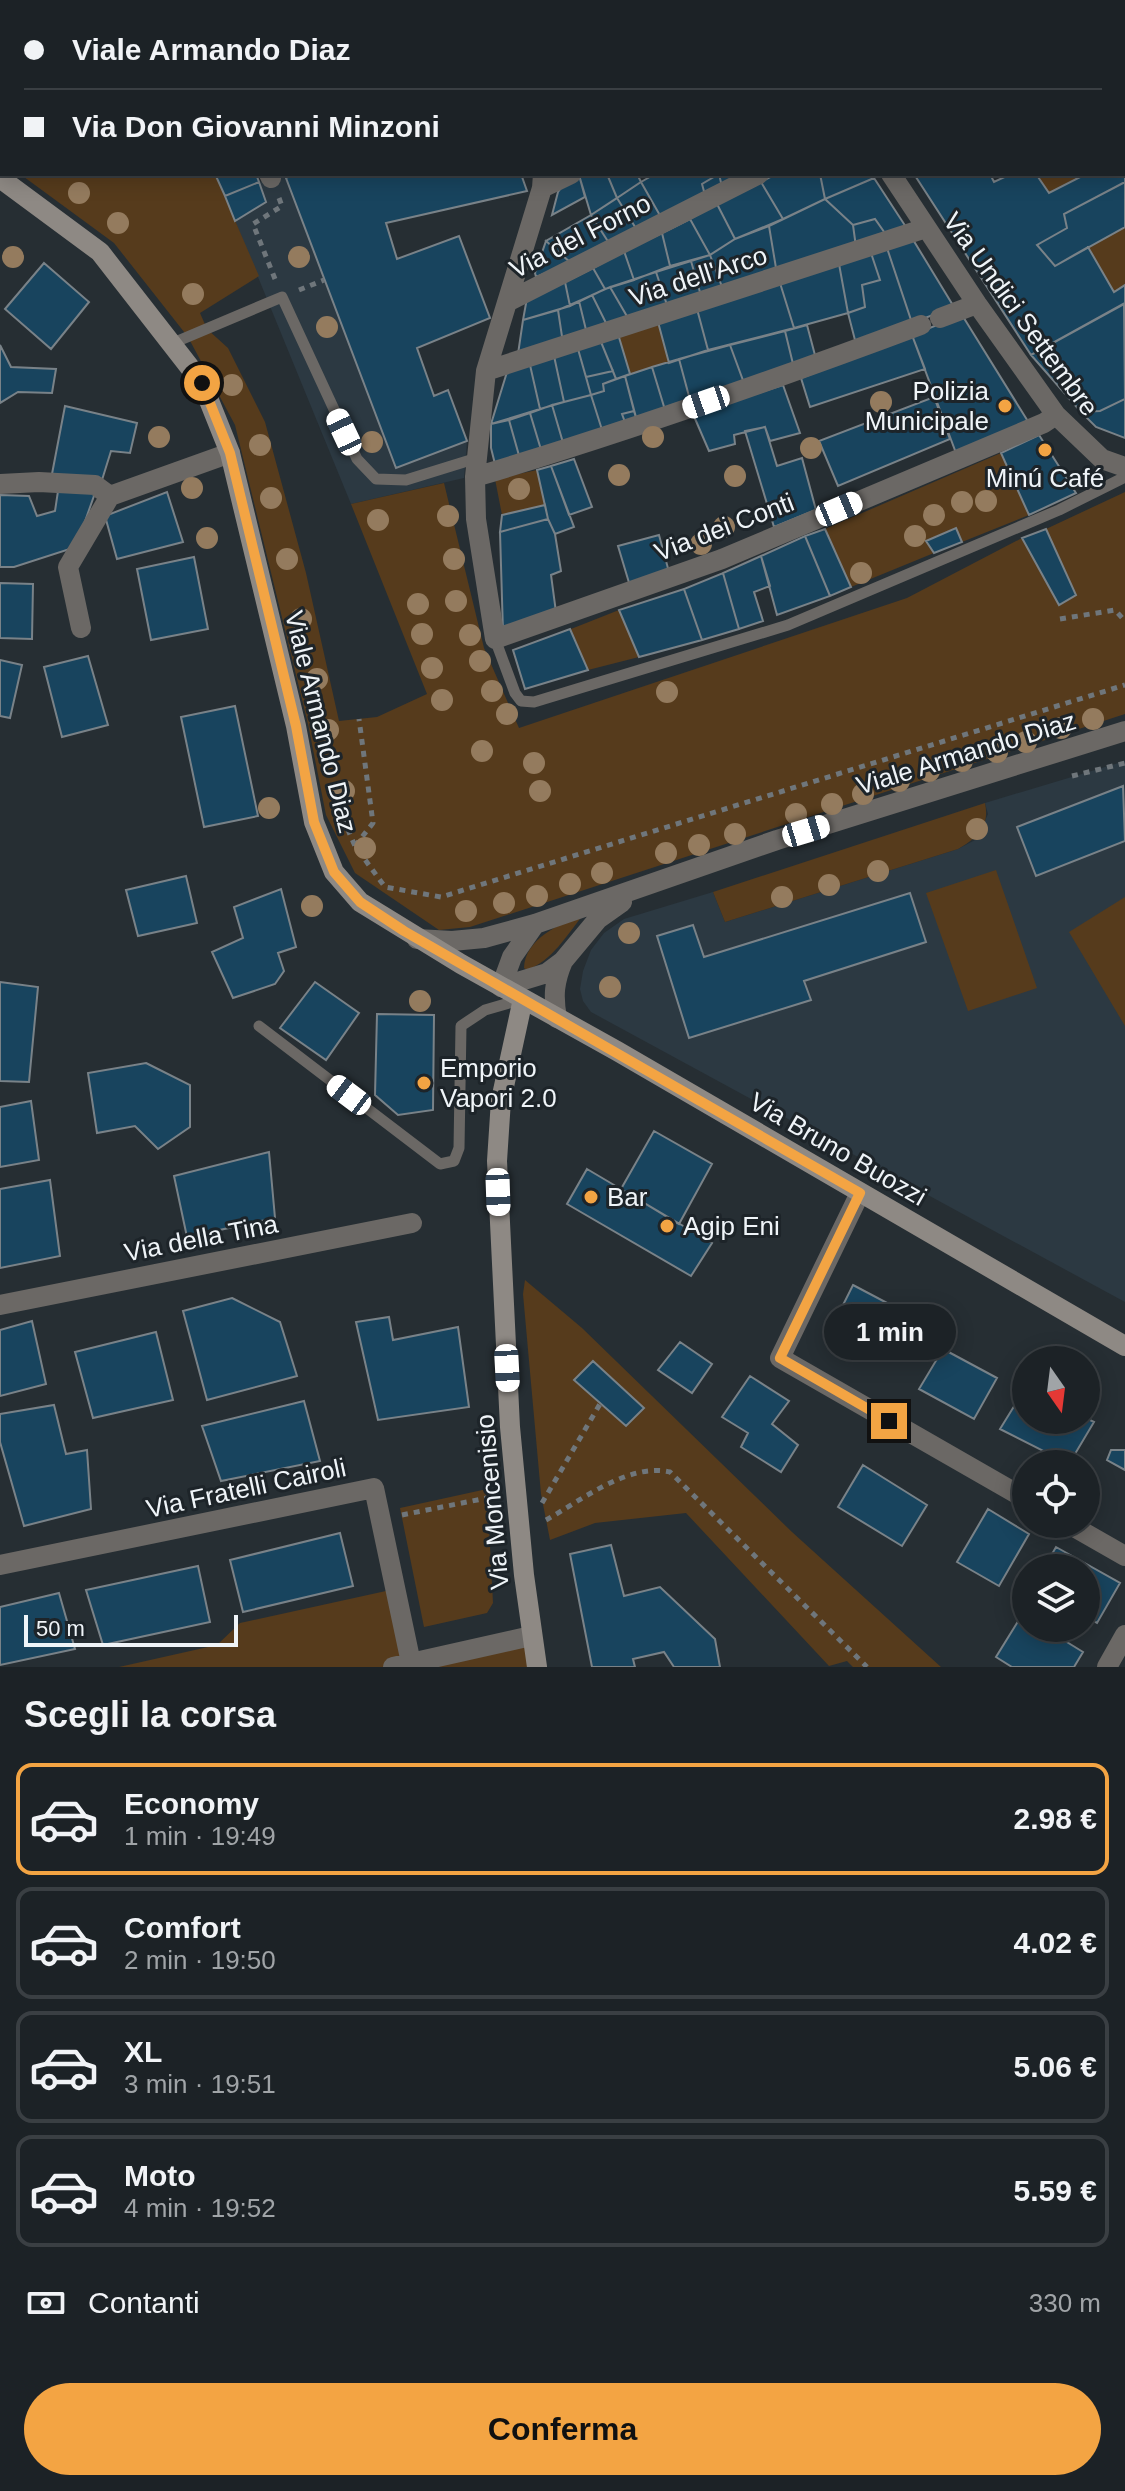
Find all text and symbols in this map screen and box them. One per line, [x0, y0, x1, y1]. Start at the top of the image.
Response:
text: Viale Armando Diaz [72, 33, 350, 66]
text: Via Don Giovanni Minzoni [72, 110, 440, 143]
street label: Via del Forno [505, 188, 655, 284]
street label: Via Undici Settembre [937, 207, 1105, 421]
street label: Via dell'Arco [625, 240, 771, 312]
route start [184, 365, 220, 401]
place label: Polizia Municipale [865, 376, 990, 436]
car [679, 383, 733, 421]
marker: Polizia Municipale [996, 397, 1014, 415]
car [323, 405, 365, 459]
marker: Minú Café [1036, 441, 1054, 459]
place label: Minú Café [986, 463, 1104, 493]
street label: Via dei Conti [650, 487, 798, 567]
car [812, 489, 866, 529]
street label: Viale Armando Diaz [279, 608, 363, 836]
street label: Viale Armando Diaz [853, 705, 1079, 801]
car [780, 813, 832, 849]
place label: Emporio Vapori 2.0 [440, 1053, 557, 1113]
car [323, 1071, 375, 1119]
marker: Emporio Vapori 2.0 [415, 1074, 433, 1092]
street label: Via Bruno Buozzi [744, 1086, 932, 1212]
car [485, 1168, 511, 1216]
place label: Bar [607, 1182, 648, 1212]
marker: Bar [582, 1188, 600, 1206]
street label: Via della Tina [122, 1208, 281, 1268]
place label: Agip Eni [683, 1211, 780, 1241]
marker: Agip Eni [658, 1217, 676, 1235]
callout: 1 min [823, 1305, 955, 1361]
text: 1 min [856, 1317, 924, 1347]
car [494, 1343, 520, 1393]
north arrow [1012, 1346, 1100, 1434]
map controls [1012, 1346, 1100, 1642]
route end [871, 1403, 907, 1439]
street label: Via Moncenisio [469, 1413, 515, 1591]
button: locate [1012, 1450, 1100, 1538]
street label: Via Fratelli Cairoli [143, 1452, 349, 1524]
button: layers [1012, 1554, 1100, 1642]
scale bar [24, 1611, 238, 1647]
text: 50 m [36, 1616, 85, 1641]
text: Scegli la corsa [24, 1694, 276, 1735]
icon: car [28, 1783, 100, 1855]
text: Economy [124, 1787, 259, 1820]
text: 2.98 € [1014, 1802, 1097, 1835]
text: 1 min · 19:49 [124, 1821, 276, 1851]
icon: car [28, 1907, 100, 1979]
text: Comfort [124, 1911, 241, 1944]
text: 4.02 € [1014, 1926, 1097, 1959]
text: 2 min · 19:50 [124, 1945, 276, 1975]
icon: car [28, 2031, 100, 2103]
text: XL [124, 2035, 162, 2068]
text: 5.06 € [1014, 2050, 1097, 2083]
text: 3 min · 19:51 [124, 2069, 276, 2099]
icon: car [28, 2155, 100, 2227]
text: Moto [124, 2159, 196, 2192]
text: 5.59 € [1014, 2174, 1097, 2207]
text: 4 min · 19:52 [124, 2193, 276, 2223]
icon: cash [24, 2281, 68, 2325]
text: Contanti [88, 2286, 200, 2319]
text: 330 m [1029, 2288, 1101, 2318]
button: Conferma [24, 2383, 1101, 2475]

